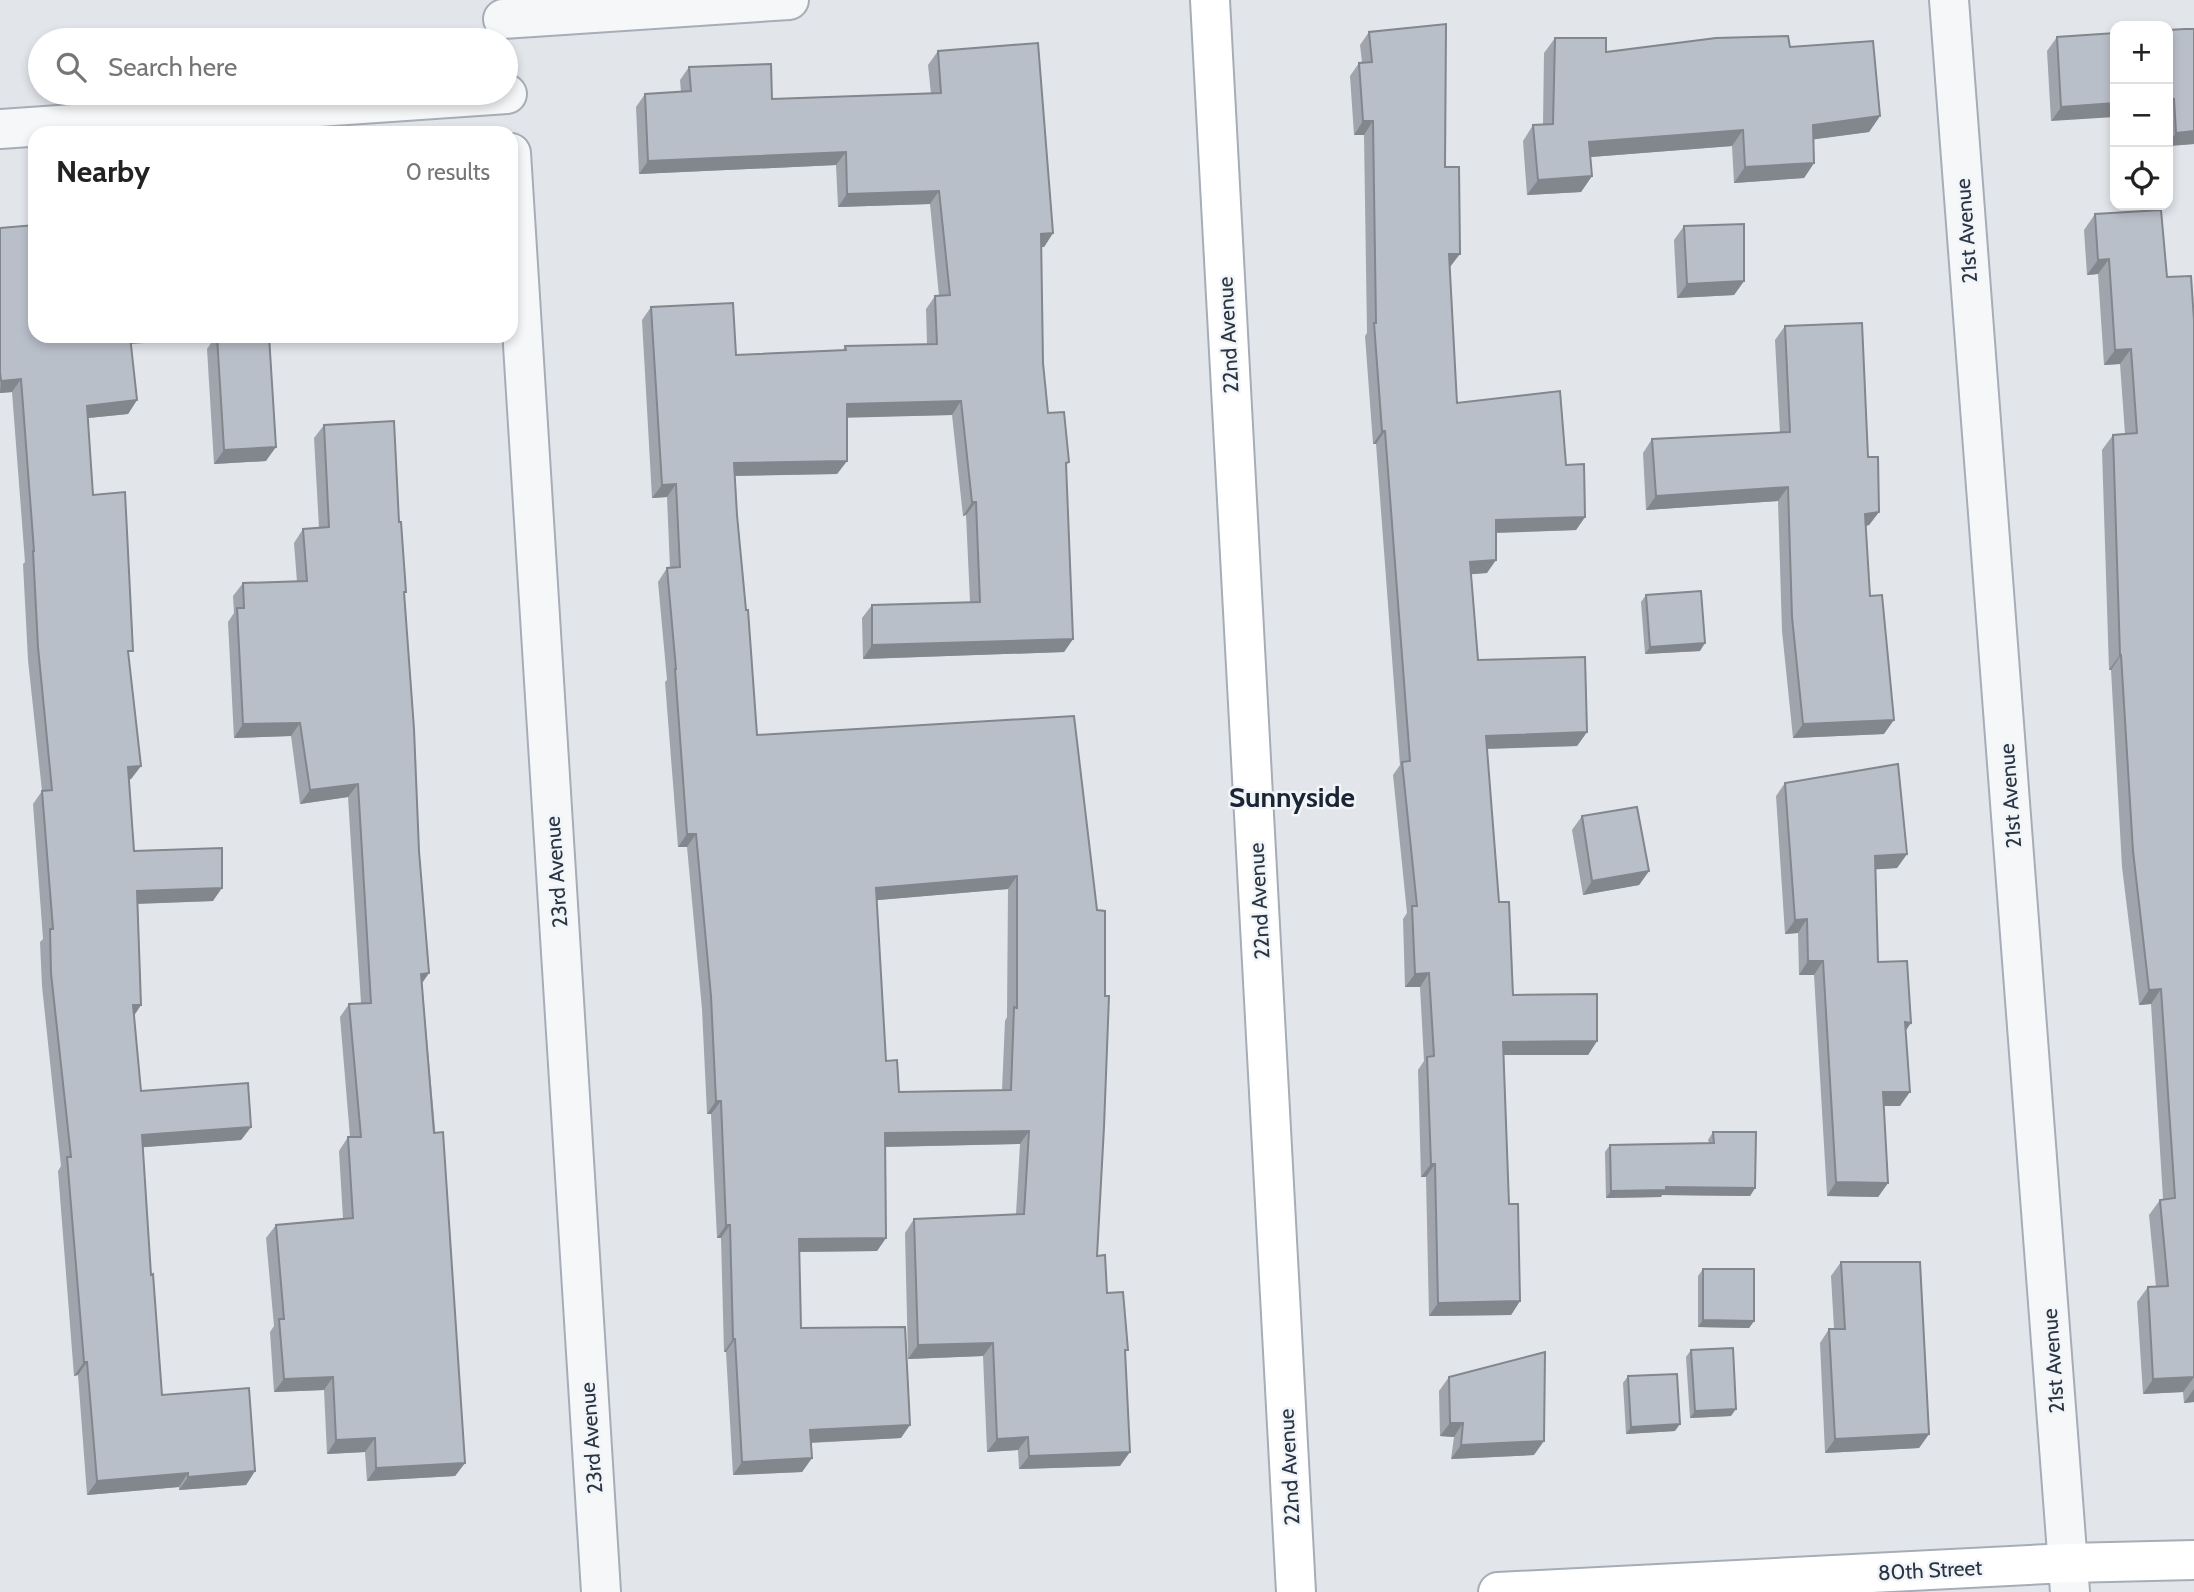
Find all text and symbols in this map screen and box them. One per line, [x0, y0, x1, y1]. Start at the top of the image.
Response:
map controls [2110, 21, 2173, 210]
button: + [2110, 21, 2173, 84]
search box [28, 28, 518, 105]
icon: search [52, 48, 90, 86]
text: Search here [108, 51, 237, 83]
button: − [2110, 84, 2173, 147]
button: locate [2110, 147, 2173, 210]
text: Nearby [56, 153, 150, 190]
text: 0 results [406, 158, 490, 186]
street label: 21st Avenue [1950, 178, 1982, 284]
street label: 22nd Avenue [1212, 276, 1244, 394]
street label: 21st Avenue [1994, 743, 2026, 849]
district label: Sunnyside [1229, 780, 1355, 814]
street label: 23rd Avenue [540, 815, 572, 929]
street label: 22nd Avenue [1243, 842, 1275, 960]
street label: 21st Avenue [2037, 1308, 2069, 1414]
street label: 23rd Avenue [575, 1381, 607, 1495]
street label: 22nd Avenue [1273, 1408, 1305, 1526]
street label: 80th Street [1877, 1555, 1983, 1585]

